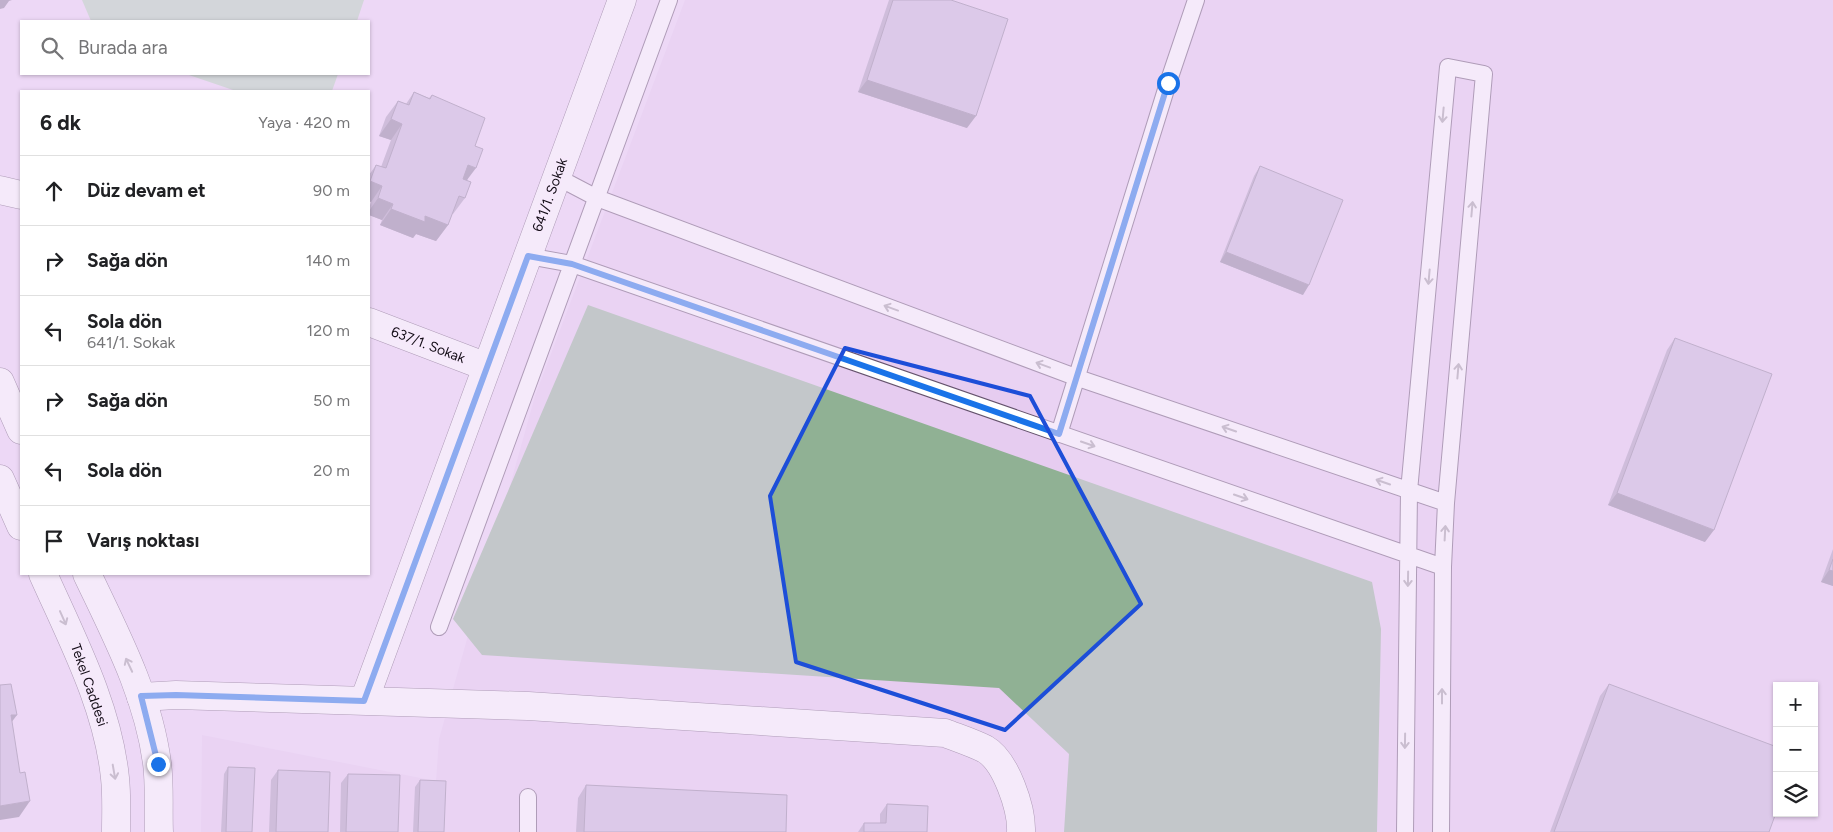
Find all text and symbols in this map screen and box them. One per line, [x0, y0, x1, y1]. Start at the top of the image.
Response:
search box [20, 20, 370, 75]
icon: search [38, 34, 66, 62]
text: Burada ara [78, 36, 168, 59]
route start [1157, 72, 1180, 95]
one-way arrow [1439, 107, 1448, 123]
text: 6 dk [40, 110, 81, 135]
text: Yaya · 420 m [258, 113, 350, 132]
street label: 641/1. Sokak [529, 156, 571, 234]
icon: ahead [40, 177, 68, 205]
text: Düz devam et [87, 179, 206, 202]
text: 90 m [313, 181, 350, 200]
one-way arrow [1467, 202, 1476, 218]
icon: right [40, 247, 68, 275]
text: Sağa dön [87, 249, 168, 272]
text: 140 m [306, 251, 350, 270]
one-way arrow [1424, 269, 1434, 285]
one-way arrow [883, 303, 899, 312]
text: Sola dön [87, 310, 162, 333]
icon: left [40, 317, 68, 345]
text: 120 m [307, 321, 350, 340]
street label: 637/1. Sokak [389, 323, 468, 367]
text: 641/1. Sokak [87, 333, 175, 352]
one-way arrow [1036, 360, 1051, 369]
one-way arrow [1453, 364, 1462, 380]
icon: right [40, 387, 68, 415]
text: Sağa dön [87, 389, 168, 412]
text: 50 m [313, 391, 350, 410]
one-way arrow [1222, 424, 1238, 434]
one-way arrow [1080, 440, 1095, 449]
icon: left [40, 457, 68, 485]
text: Sola dön [87, 459, 162, 482]
text: 20 m [313, 461, 350, 480]
one-way arrow [1376, 477, 1392, 486]
one-way arrow [1233, 493, 1249, 503]
one-way arrow [1440, 526, 1449, 542]
icon: arrive [40, 527, 68, 555]
text: Varış noktası [87, 529, 199, 552]
one-way arrow [1403, 570, 1413, 587]
one-way arrow [59, 610, 68, 625]
street label: Tekel Caddesi [67, 641, 111, 729]
one-way arrow [124, 658, 134, 673]
map controls [1773, 682, 1818, 817]
button: + [1773, 682, 1818, 727]
one-way arrow [1437, 688, 1447, 704]
button: − [1773, 727, 1818, 772]
one-way arrow [1400, 733, 1410, 749]
route end [147, 753, 170, 776]
one-way arrow [109, 764, 119, 780]
button: layers [1773, 772, 1818, 817]

